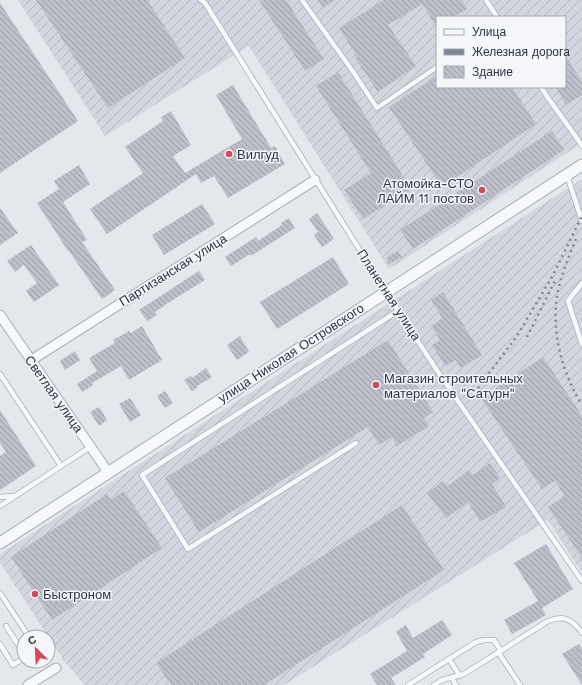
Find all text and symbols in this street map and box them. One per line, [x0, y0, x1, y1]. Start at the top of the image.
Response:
legend [436, 16, 566, 88]
text: Улица [472, 25, 506, 39]
text: Железная дорога [472, 45, 570, 59]
text: Здание [472, 65, 513, 79]
place label: Вилгуд [237, 147, 279, 162]
marker: Вилгуд [224, 149, 234, 159]
place label: Атомойка-СТО ЛАЙМ 11 постов [377, 176, 474, 206]
marker: Атомойка-СТО ЛАЙМ 11 постов [477, 185, 487, 195]
street label: Партизанская улица [116, 230, 230, 309]
street label: Планетная улица [354, 247, 424, 344]
street label: улица Николая Островского [215, 300, 367, 406]
street label: Светлая улица [22, 353, 87, 436]
place label: Магазин строительных материалов "Сатурн" [384, 371, 523, 401]
marker: Магазин строительных материалов "Сатурн" [371, 380, 381, 390]
place label: Быстроном [43, 587, 111, 602]
marker: Быстроном [30, 589, 40, 599]
north arrow [16, 629, 56, 669]
text: С [26, 633, 38, 648]

